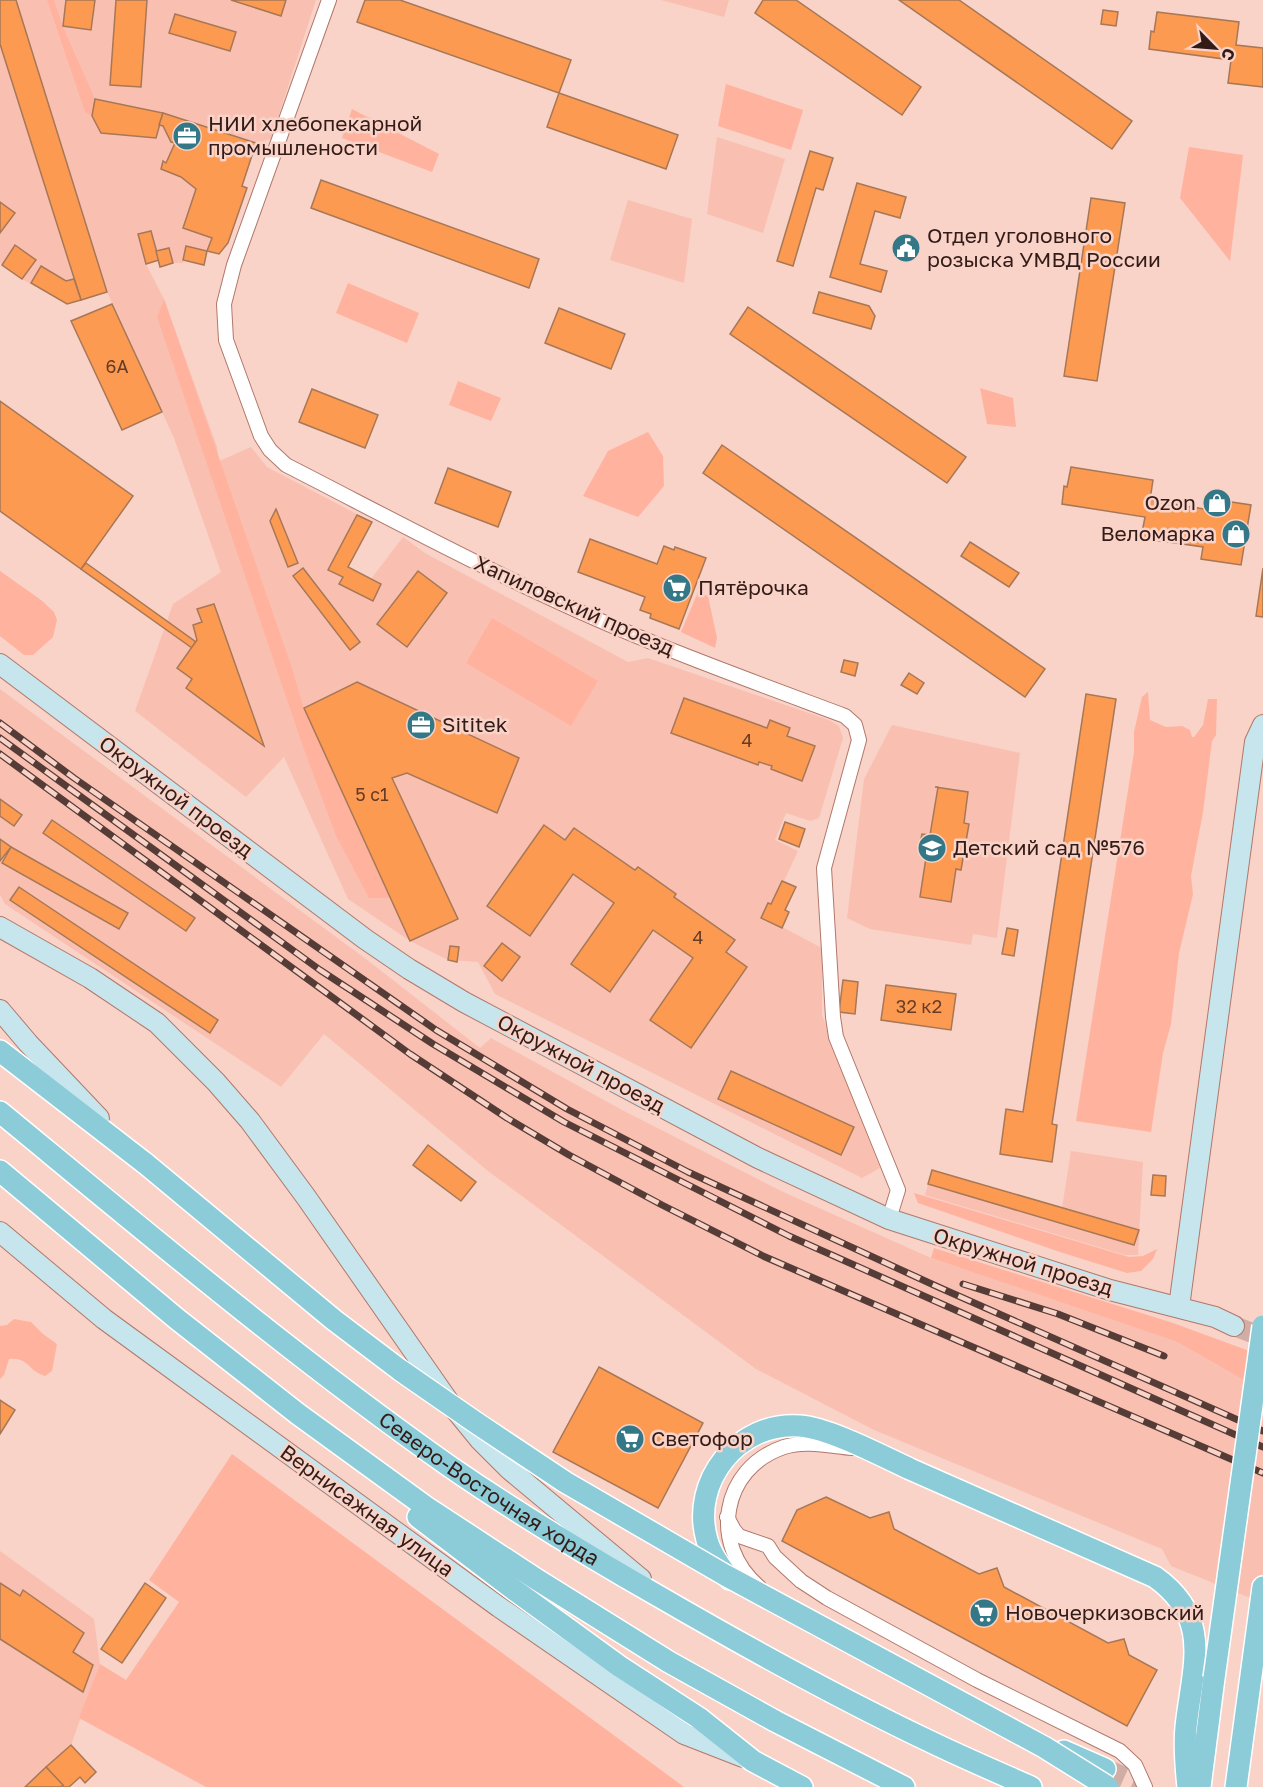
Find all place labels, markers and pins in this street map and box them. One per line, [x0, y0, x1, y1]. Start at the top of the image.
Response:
place label: НИИ хлебопекарной промышлености [208, 110, 422, 160]
office icon: НИИ хлебопекарной промышлености [171, 120, 203, 152]
place label: Отдел уголовного розыска УМВД России [927, 222, 1161, 272]
public building icon: Отдел уголовного розыска УМВД России [890, 232, 922, 264]
shop icon: Ozon [1201, 487, 1233, 519]
place label: Ozon [1144, 489, 1196, 515]
shop icon: Веломарка [1220, 518, 1252, 550]
place label: Веломарка [1100, 520, 1215, 546]
supermarket icon: Пятёрочка [661, 572, 693, 604]
place label: Пятёрочка [698, 574, 809, 600]
office icon: Sititek [405, 709, 437, 741]
place label: Sititek [442, 711, 508, 737]
school or university icon: Детский сад №576 [916, 832, 948, 864]
place label: Детский сад №576 [953, 834, 1145, 860]
supermarket icon: Светофор [614, 1423, 646, 1455]
place label: Светофор [651, 1425, 753, 1451]
supermarket icon: Новочеркизовский [968, 1597, 1000, 1629]
place label: Новочеркизовский [1005, 1599, 1204, 1625]

